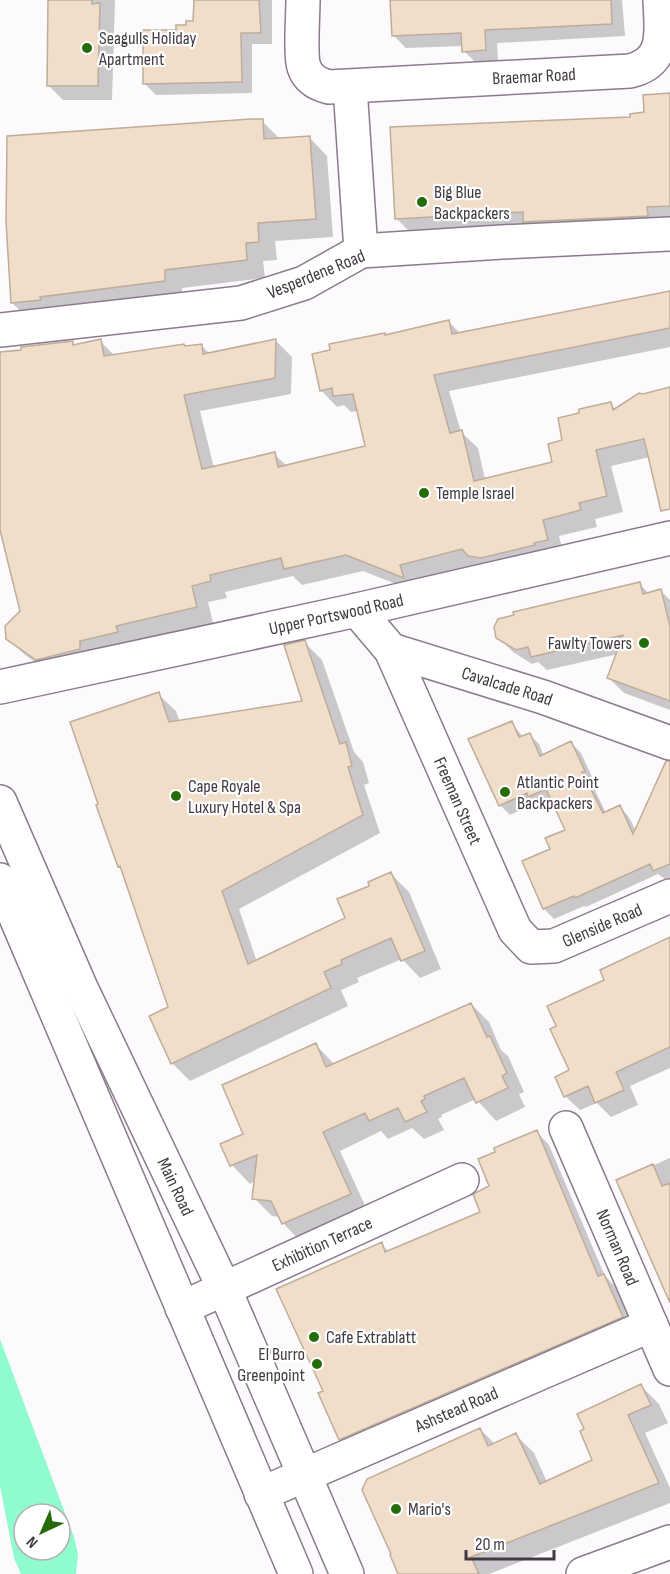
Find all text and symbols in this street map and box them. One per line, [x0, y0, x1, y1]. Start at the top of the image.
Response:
place label: Seagulls Holiday Apartment [98, 28, 197, 70]
marker: Seagulls Holiday Apartment [80, 41, 94, 55]
street label: Braemar Road [492, 64, 576, 89]
place label: Big Blue Backpackers [434, 182, 510, 224]
marker: Big Blue Backpackers [415, 195, 429, 209]
street label: Vesperdene Road [264, 245, 368, 304]
place label: Temple Israel [436, 483, 514, 504]
marker: Temple Israel [417, 486, 431, 500]
street label: Upper Portswood Road [267, 590, 405, 640]
place label: Fawlty Towers [548, 633, 632, 654]
marker: Fawlty Towers [637, 636, 651, 650]
street label: Cavalcade Road [459, 662, 555, 711]
street label: Freeman Street [429, 754, 486, 848]
place label: Atlantic Point Backpackers [516, 772, 599, 814]
place label: Cape Royale Luxury Hotel & Spa [188, 776, 301, 818]
marker: Atlantic Point Backpackers [498, 785, 512, 799]
marker: Cape Royale Luxury Hotel & Spa [169, 789, 183, 803]
street label: Glenside Road [559, 899, 645, 952]
street label: Main Road [153, 1155, 198, 1219]
street label: Norman Road [591, 1206, 643, 1289]
street label: Exhibition Terrace [269, 1212, 376, 1276]
place label: Cafe Extrablatt [326, 1327, 417, 1348]
marker: Cafe Extrablatt [307, 1330, 321, 1344]
place label: El Burro Greenpoint [237, 1344, 305, 1386]
marker: El Burro Greenpoint [310, 1357, 324, 1371]
street label: Ashstead Road [411, 1383, 501, 1437]
place label: Mario's [408, 1499, 451, 1520]
north arrow [12, 1502, 72, 1562]
marker: Mario's [389, 1502, 403, 1516]
scale bar [466, 1523, 554, 1561]
text: N [23, 1532, 42, 1552]
text: 20 m [475, 1534, 505, 1555]

